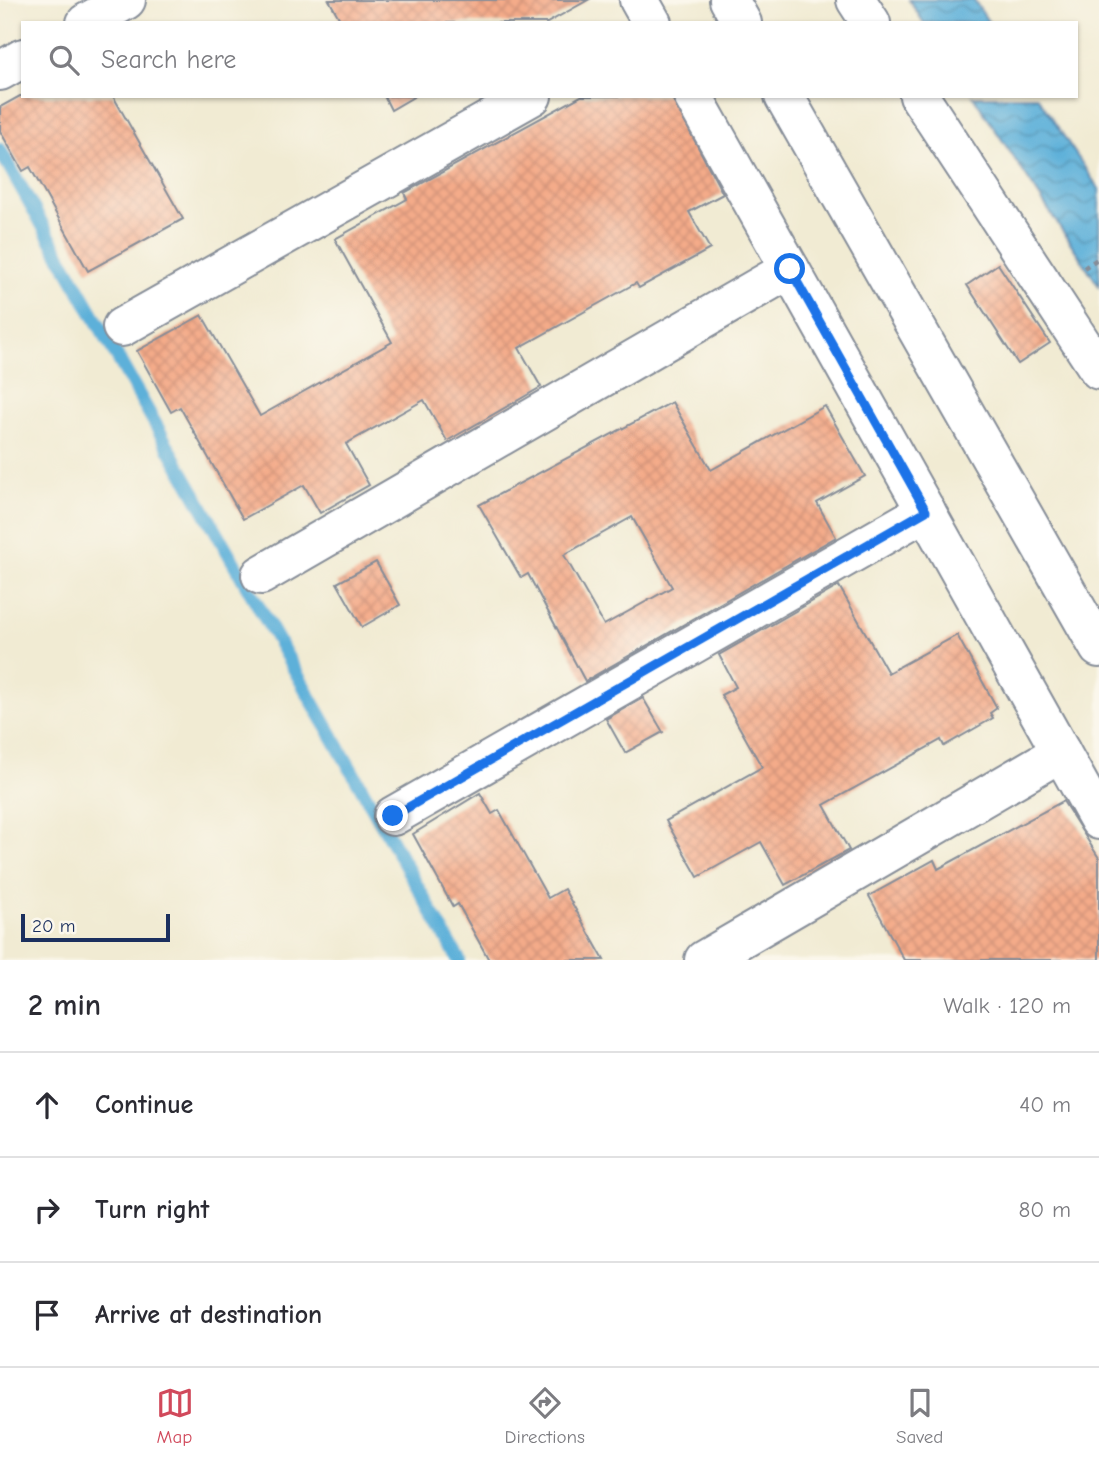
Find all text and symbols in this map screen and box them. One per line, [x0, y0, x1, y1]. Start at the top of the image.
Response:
search box [21, 21, 1078, 98]
icon: search [45, 41, 83, 79]
text: Search here [101, 45, 236, 75]
route start [774, 253, 805, 284]
route end [377, 800, 408, 831]
scale bar [21, 911, 170, 943]
text: 20 m [32, 915, 76, 937]
text: 2 min [28, 988, 101, 1023]
text: Walk · 120 m [943, 992, 1071, 1019]
icon: ahead [28, 1086, 66, 1124]
text: Continue [95, 1090, 193, 1120]
text: 40 m [1019, 1091, 1071, 1118]
icon: right [28, 1191, 66, 1229]
text: Turn right [95, 1195, 209, 1225]
text: 80 m [1018, 1196, 1071, 1223]
icon: arrive [28, 1296, 66, 1334]
text: Arrive at destination [95, 1300, 322, 1330]
tab: Map [156, 1384, 194, 1448]
tab: Directions [505, 1384, 585, 1448]
tab: Saved [896, 1384, 943, 1448]

